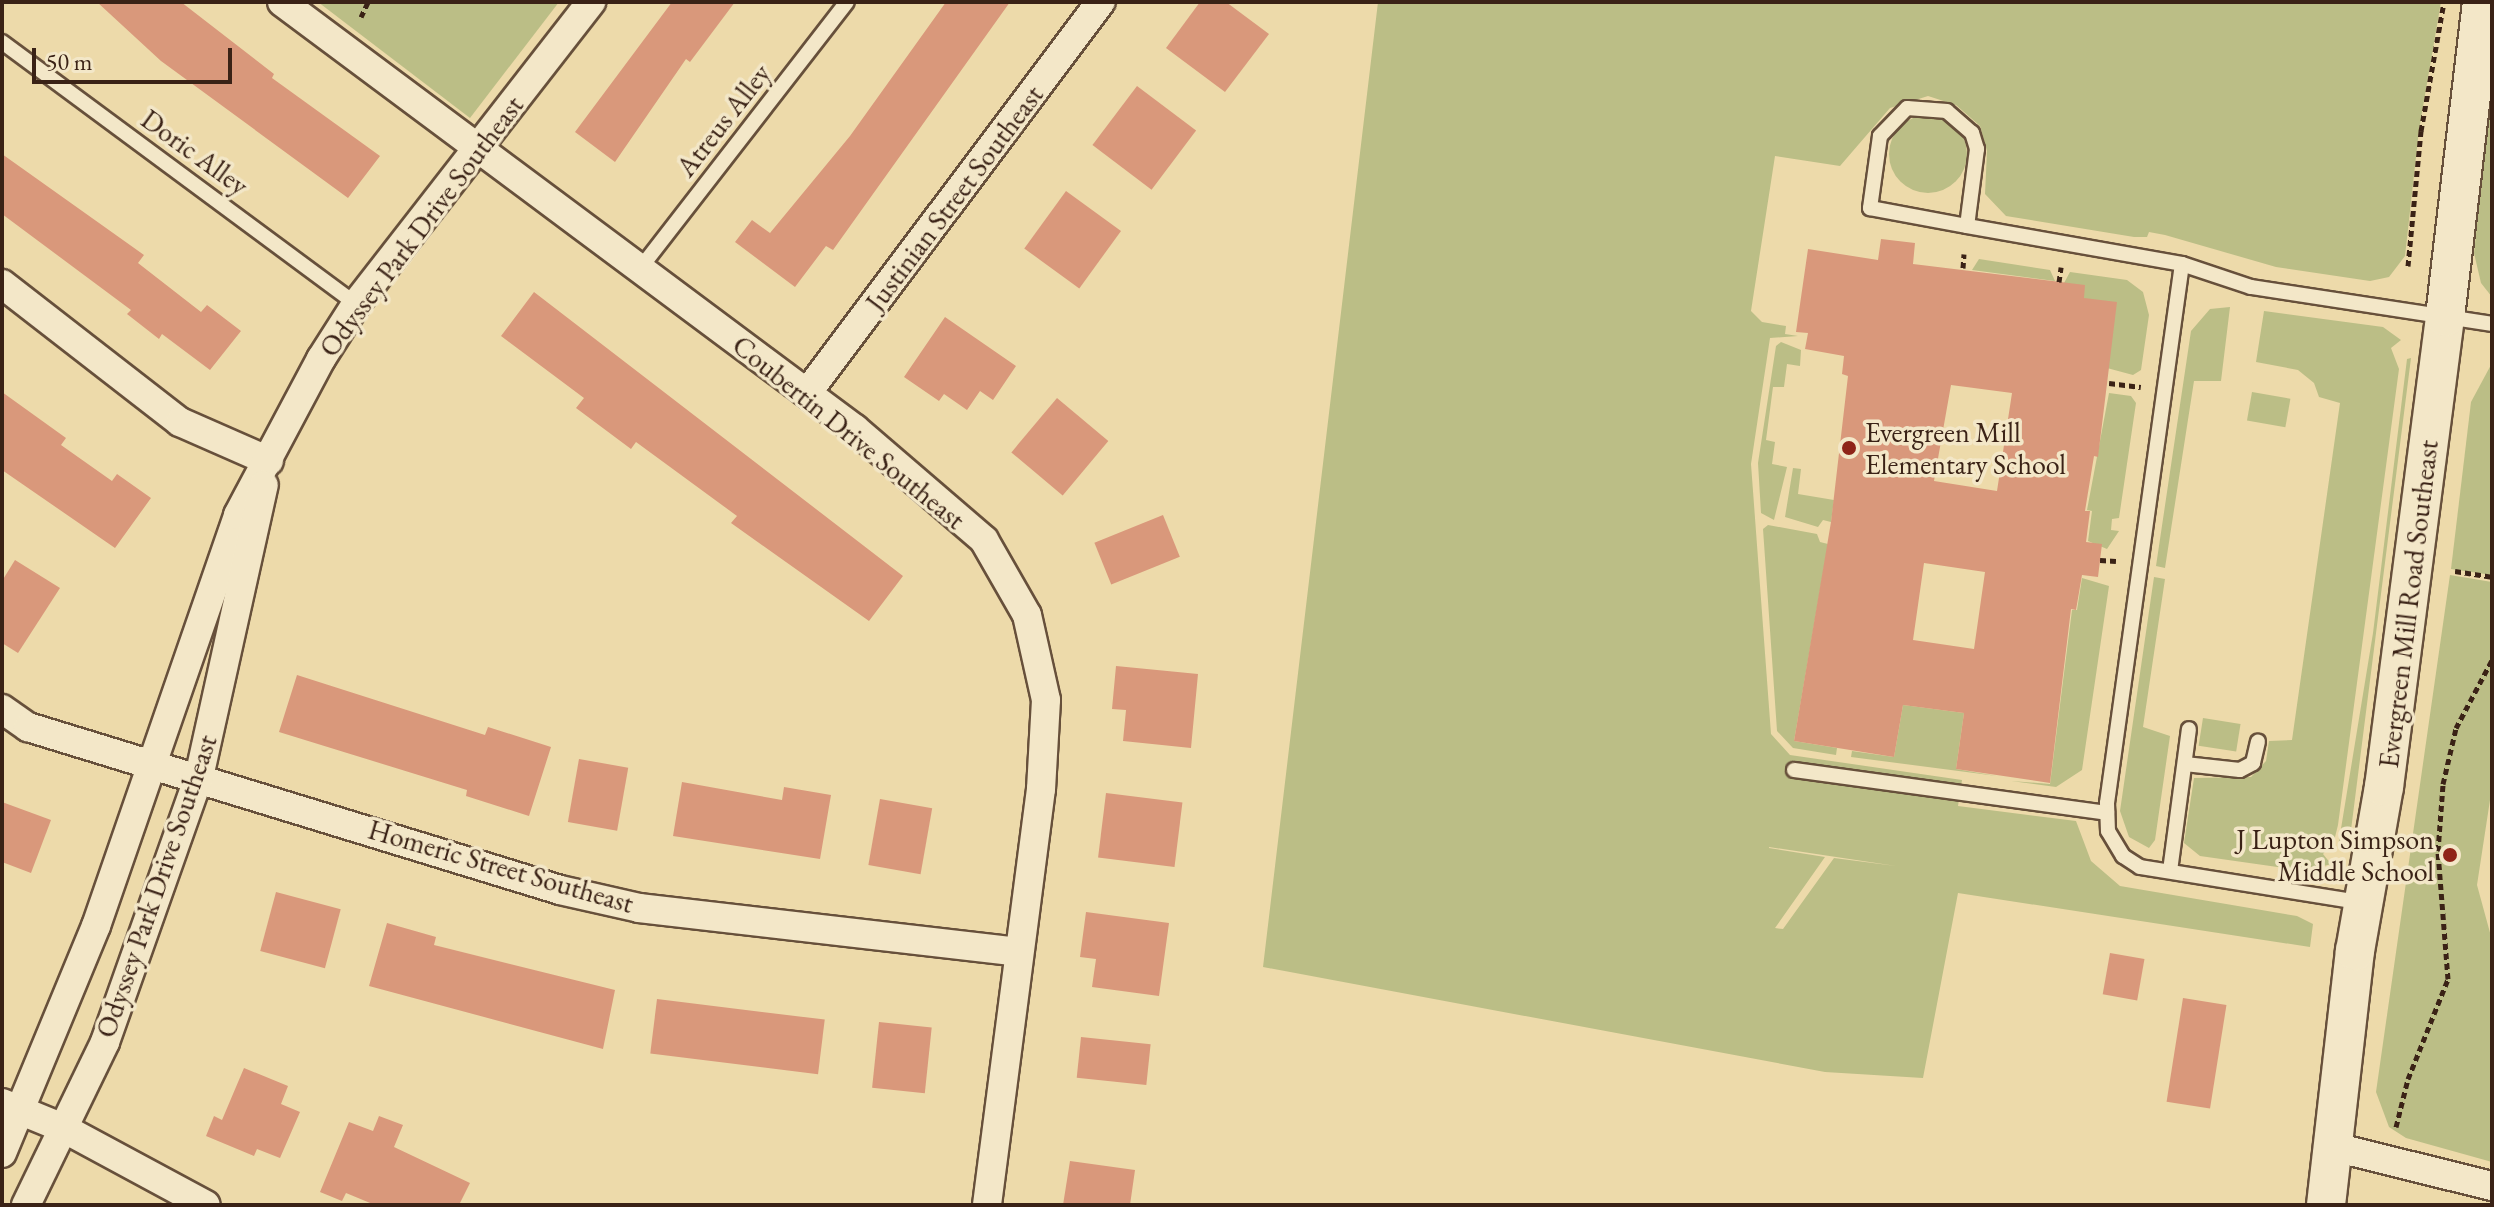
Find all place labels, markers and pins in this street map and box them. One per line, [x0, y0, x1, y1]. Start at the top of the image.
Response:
place label: Evergreen Mill Elementary School [1865, 415, 2066, 481]
marker: Evergreen Mill Elementary School [1840, 439, 1858, 457]
place label: J Lupton Simpson Middle School [2236, 822, 2434, 888]
marker: J Lupton Simpson Middle School [2441, 846, 2459, 864]

